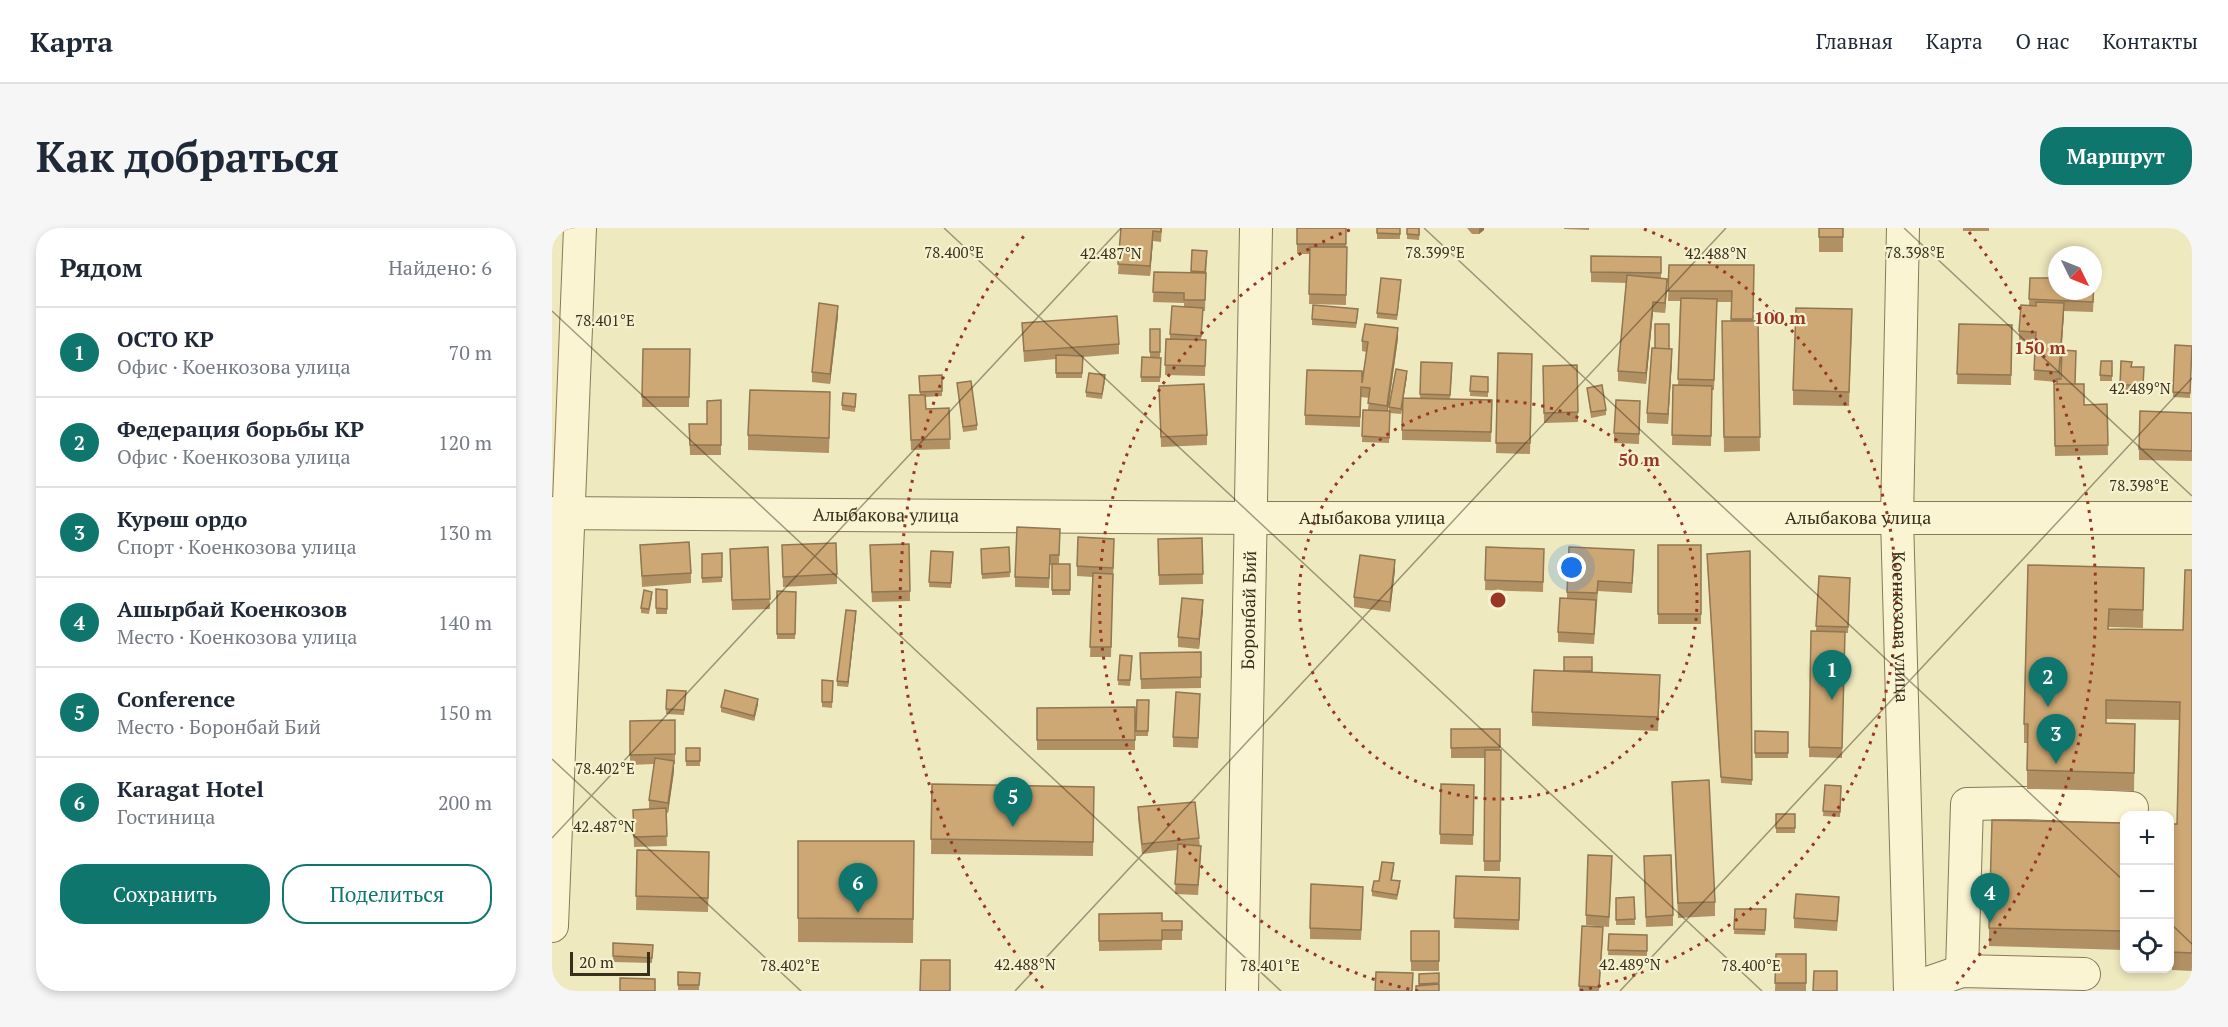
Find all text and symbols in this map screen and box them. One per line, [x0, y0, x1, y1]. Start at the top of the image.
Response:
text: Карта [30, 23, 113, 60]
text: Главная [1816, 27, 1893, 55]
text: Карта [1926, 27, 1983, 55]
text: О нас [2016, 27, 2069, 55]
text: Контакты [2102, 27, 2198, 55]
button: Маршрут [2040, 127, 2192, 185]
text: Как добраться [36, 128, 339, 184]
text: 78.400°E [924, 242, 984, 262]
text: 78.399°E [1405, 242, 1465, 262]
text: 78.398°E [1885, 242, 1945, 262]
text: 42.487°N [1080, 243, 1142, 263]
text: 42.488°N [1685, 243, 1747, 263]
north arrow [2048, 246, 2102, 300]
text: Рядом [60, 250, 143, 284]
text: Найдено: 6 [388, 254, 492, 281]
text: 100 m [1754, 305, 1806, 329]
text: 78.401°E [575, 310, 635, 330]
text: ОСТО КР [117, 324, 214, 353]
text: 150 m [2014, 335, 2066, 359]
text: 1 [74, 339, 85, 366]
text: 70 m [449, 339, 492, 366]
text: Офис · Коенкозова улица [117, 353, 351, 380]
text: 42.489°N [2109, 378, 2171, 398]
text: Федерация борьбы КР [117, 414, 364, 443]
text: 2 [74, 429, 85, 456]
text: 120 m [438, 429, 492, 456]
text: Офис · Коенкозова улица [117, 443, 351, 470]
text: 50 m [1618, 447, 1660, 471]
text: 78.398°E [2109, 475, 2169, 495]
street label: Алыбакова улица [813, 502, 959, 527]
text: Курөш ордо [117, 504, 247, 533]
street label: Алыбакова улица [1299, 505, 1445, 529]
street label: Алыбакова улица [1785, 505, 1931, 529]
text: 3 [74, 519, 85, 546]
text: 130 m [438, 519, 492, 546]
text: Спорт · Коенкозова улица [117, 533, 357, 560]
street label: Боронбай Бий [1235, 550, 1261, 670]
street label: Коенкозова улица [1887, 551, 1915, 703]
your location [1557, 553, 1586, 582]
centre of rings [1488, 590, 1508, 610]
text: Ашырбай Коенкозов [117, 594, 347, 623]
text: 4 [74, 609, 85, 636]
text: 140 m [438, 609, 492, 636]
text: Место · Коенкозова улица [117, 623, 357, 650]
pin: 1 [1812, 650, 1852, 700]
pin: 2 [2028, 658, 2068, 707]
text: Conference [117, 684, 235, 713]
text: 5 [74, 699, 85, 726]
text: 150 m [438, 699, 492, 726]
text: Место · Боронбай Бий [117, 713, 321, 740]
pin: 3 [2036, 714, 2076, 764]
text: 78.402°E [575, 758, 635, 778]
text: Karagat Hotel [117, 774, 264, 803]
pin: 5 [994, 778, 1032, 827]
text: 6 [74, 789, 85, 816]
text: 200 m [438, 789, 492, 816]
text: Гостиница [117, 803, 215, 830]
map controls [2120, 811, 2174, 973]
button: + [2120, 811, 2174, 865]
text: 42.487°N [573, 816, 635, 836]
button: Сохранить [60, 864, 270, 924]
button: Поделиться [282, 864, 492, 924]
pin: 6 [838, 864, 878, 913]
button: − [2120, 865, 2174, 919]
pin: 4 [1970, 874, 2010, 923]
button: locate [2120, 919, 2174, 973]
scale bar [570, 949, 650, 976]
text: 20 m [579, 951, 614, 973]
text: 42.488°N [994, 954, 1056, 974]
text: 42.489°N [1599, 954, 1661, 974]
text: 78.402°E [760, 955, 820, 975]
text: 78.401°E [1240, 955, 1300, 975]
text: 78.400°E [1721, 955, 1781, 975]

